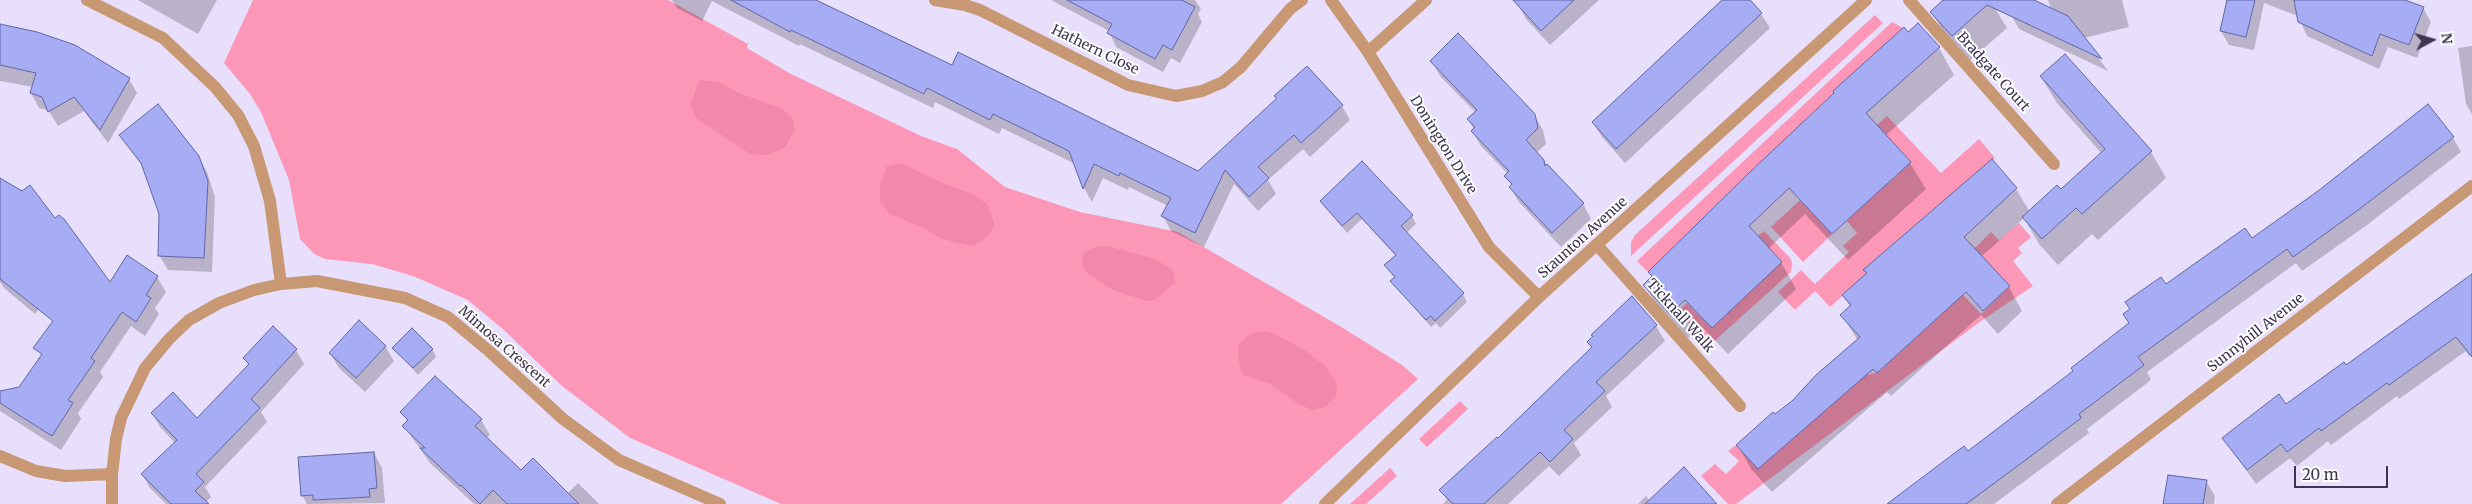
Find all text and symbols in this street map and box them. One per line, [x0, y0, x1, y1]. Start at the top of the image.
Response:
north arrow [2407, 15, 2457, 65]
street label: Hathern Close [1049, 22, 1141, 78]
street label: Bradgate Court [1953, 29, 2033, 115]
text: N [2437, 32, 2456, 45]
street label: Donington Drive [1406, 93, 1480, 197]
street label: Staunton Avenue [1535, 194, 1631, 282]
street label: Ticknall Walk [1643, 276, 1717, 356]
street label: Sunnyhill Avenue [2204, 290, 2308, 376]
street label: Mimosa Crescent [455, 302, 553, 392]
scale bar [2297, 456, 2391, 488]
text: 20 m [2302, 465, 2339, 484]

